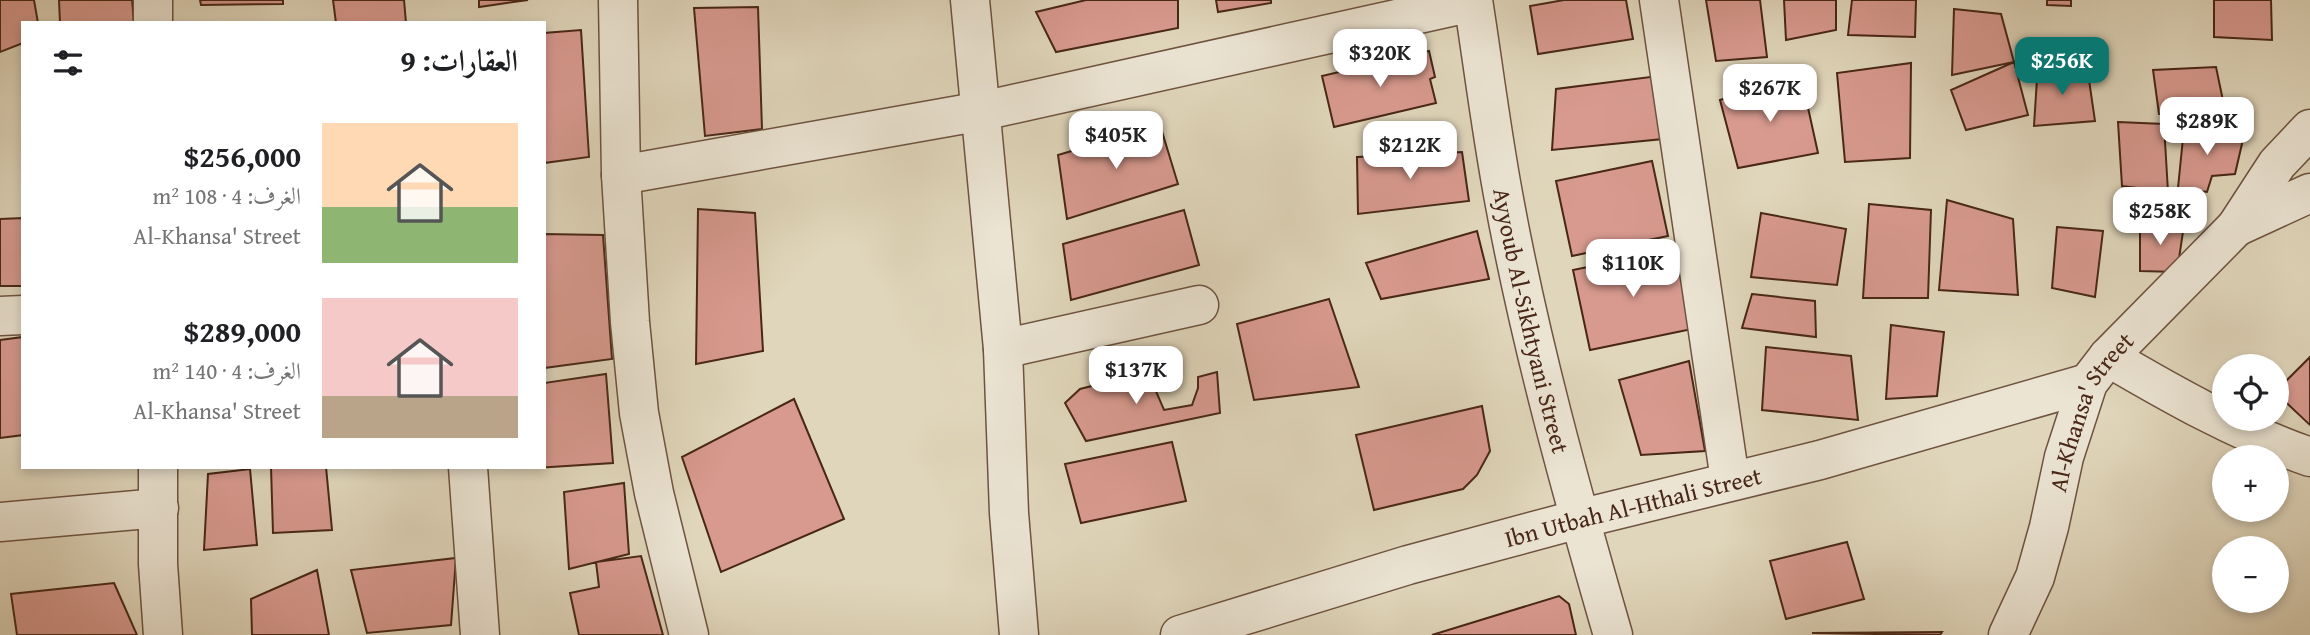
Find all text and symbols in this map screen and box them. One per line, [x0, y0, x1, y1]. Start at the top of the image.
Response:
pin: $320K [1331, 29, 1429, 89]
text: $320K [1349, 35, 1411, 68]
text: العقارات: 9 [400, 38, 518, 82]
pin: $256K [2013, 38, 2111, 97]
text: $256K [2031, 43, 2093, 76]
icon: filters [49, 44, 87, 82]
pin: $267K [1721, 64, 1819, 124]
text: $267K [1739, 70, 1801, 103]
pin: $289K [2158, 97, 2256, 157]
text: $289K [2176, 103, 2238, 136]
pin: $405K [1067, 111, 1165, 171]
text: $405K [1085, 117, 1147, 150]
pin: $212K [1361, 122, 1459, 181]
text: $212K [1379, 127, 1441, 160]
text: $256,000 [184, 134, 301, 178]
icon: home [378, 151, 462, 235]
text: الغرف: 4 · 108 m² [153, 179, 301, 212]
street label: Ayyoub Al-Sikhtyani Street [1485, 185, 1579, 458]
pin: $258K [2111, 188, 2209, 247]
text: $258K [2129, 193, 2191, 226]
text: Al-Khansa' Street [133, 219, 301, 252]
pin: $110K [1584, 240, 1682, 299]
text: $110K [1602, 245, 1664, 278]
text: $289,000 [184, 309, 301, 353]
street label: Al-Khansa' Street [2040, 323, 2142, 495]
icon: home [378, 326, 462, 410]
pin: $137K [1087, 346, 1185, 406]
text: $137K [1105, 352, 1167, 385]
text: الغرف: 4 · 140 m² [153, 354, 301, 387]
map controls [2212, 354, 2289, 613]
button: locate [2212, 354, 2289, 431]
text: Al-Khansa' Street [133, 394, 301, 427]
button: + [2212, 445, 2289, 522]
street label: Ibn Utbah Al-Hthali Street [1501, 457, 1766, 556]
button: − [2212, 536, 2289, 613]

